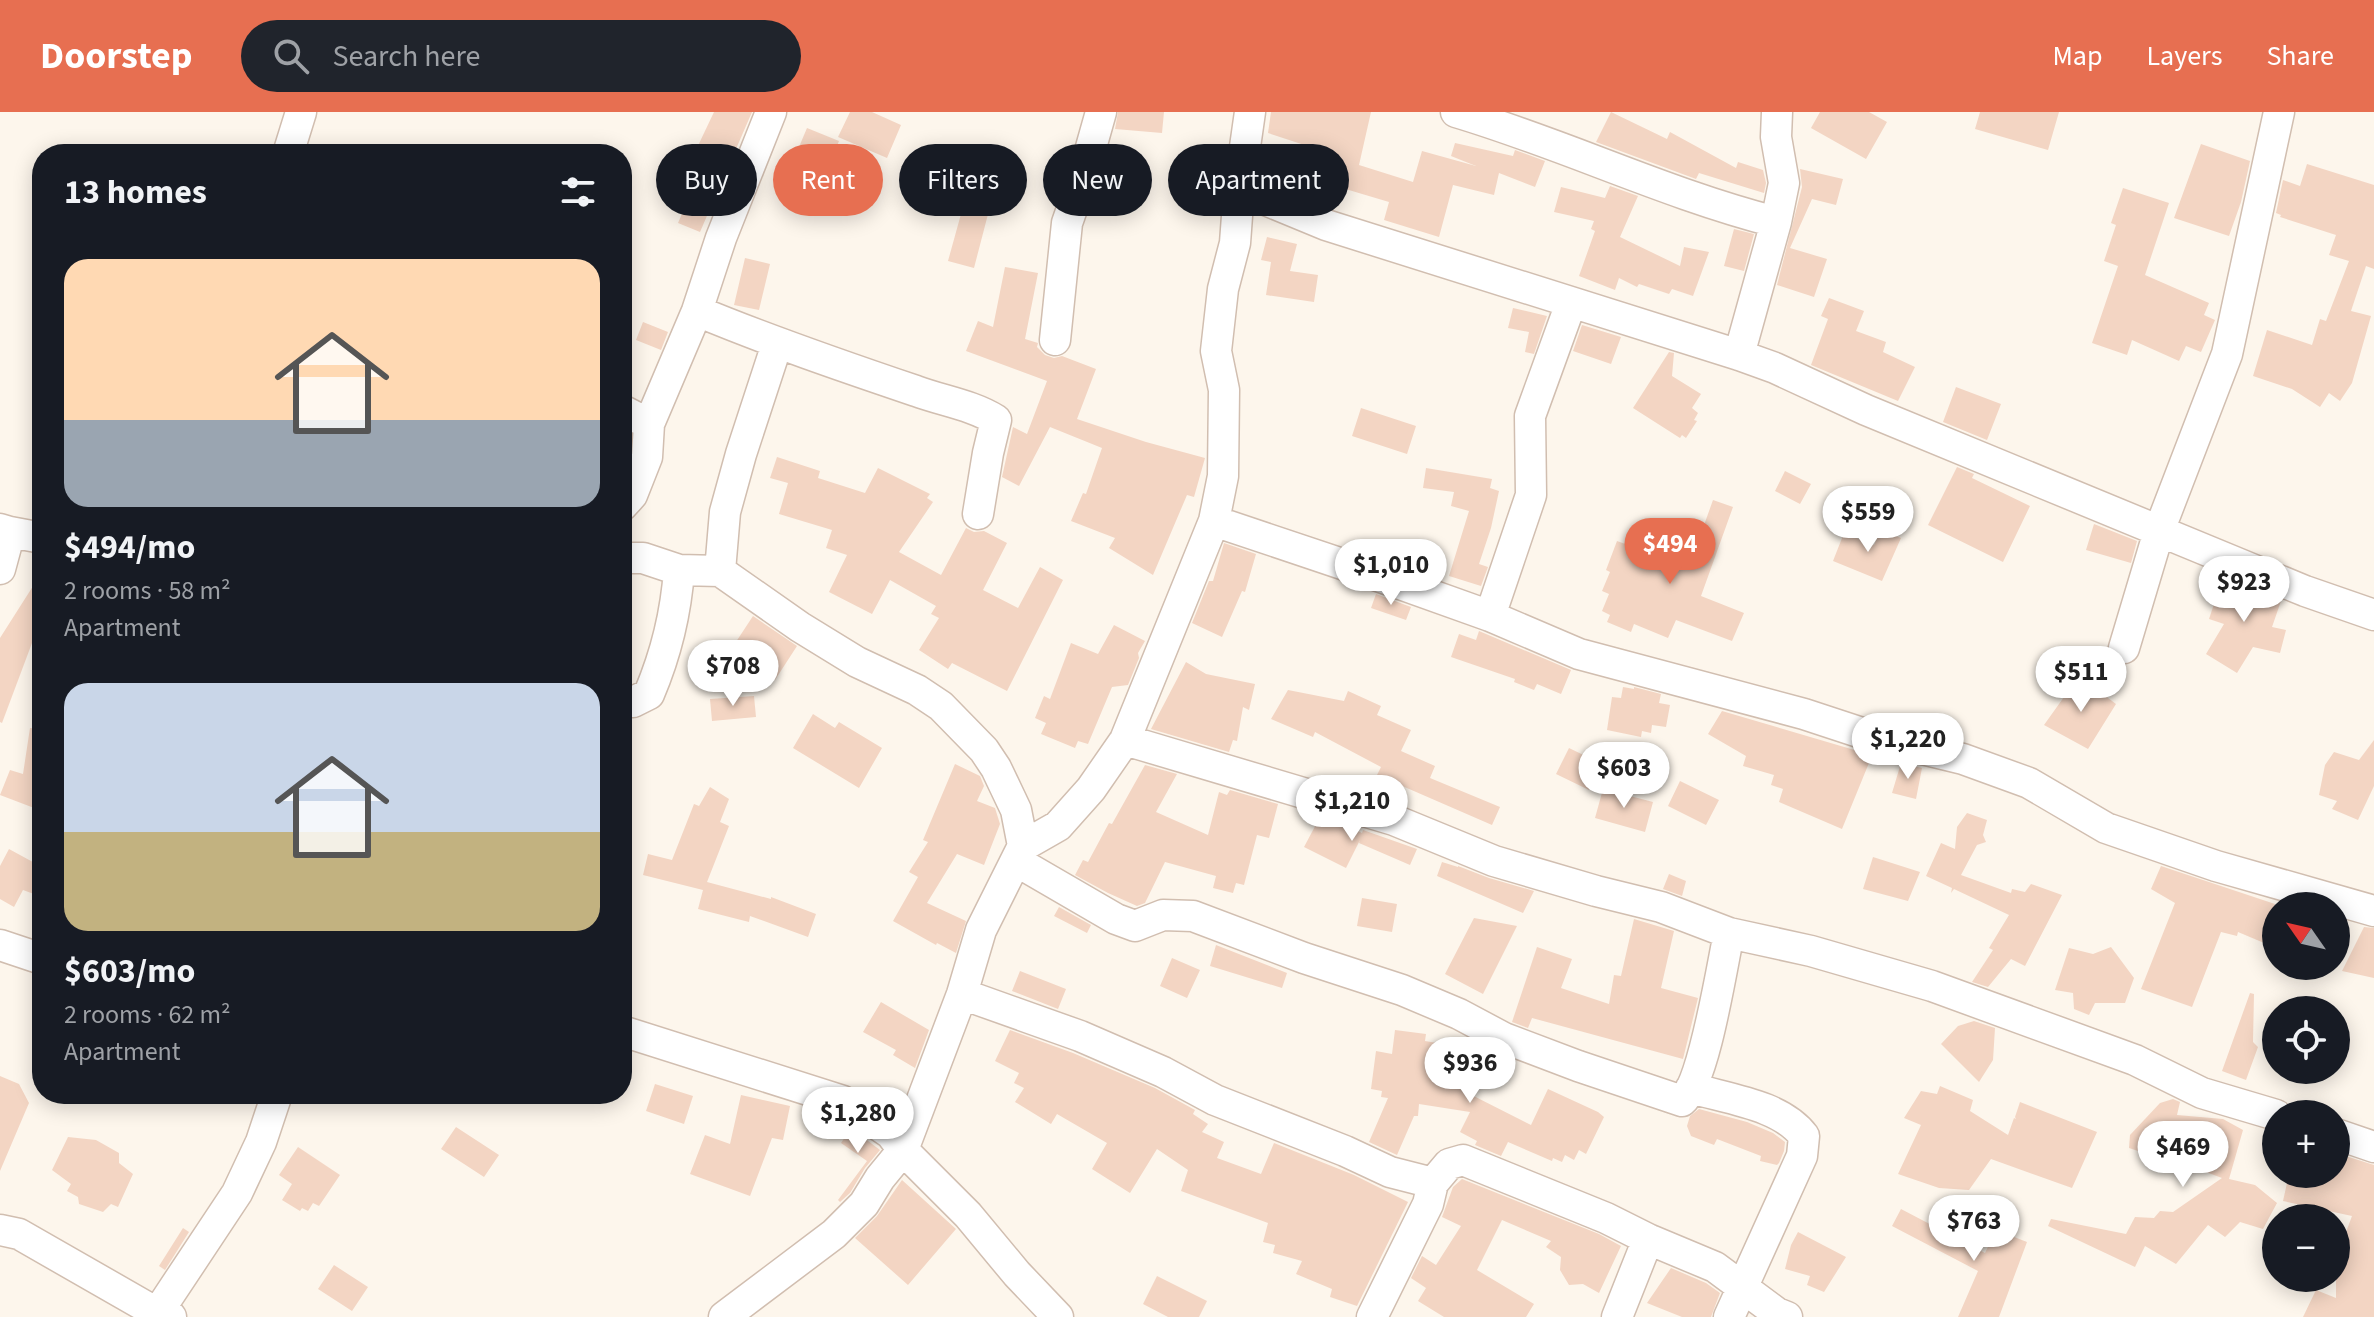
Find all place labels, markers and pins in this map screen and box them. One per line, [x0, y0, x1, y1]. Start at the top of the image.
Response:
pin: $559 [1821, 486, 1915, 554]
pin: $494 [1623, 518, 1717, 586]
pin: $1,010 [1326, 539, 1456, 607]
pin: $923 [2197, 556, 2291, 624]
pin: $708 [686, 640, 780, 708]
pin: $511 [2034, 646, 2128, 714]
pin: $1,220 [1843, 713, 1973, 781]
pin: $603 [1577, 742, 1671, 810]
pin: $1,210 [1287, 775, 1417, 843]
pin: $936 [1423, 1037, 1517, 1105]
pin: $1,280 [793, 1087, 923, 1155]
pin: $469 [2136, 1121, 2230, 1189]
pin: $763 [1927, 1195, 2021, 1263]

